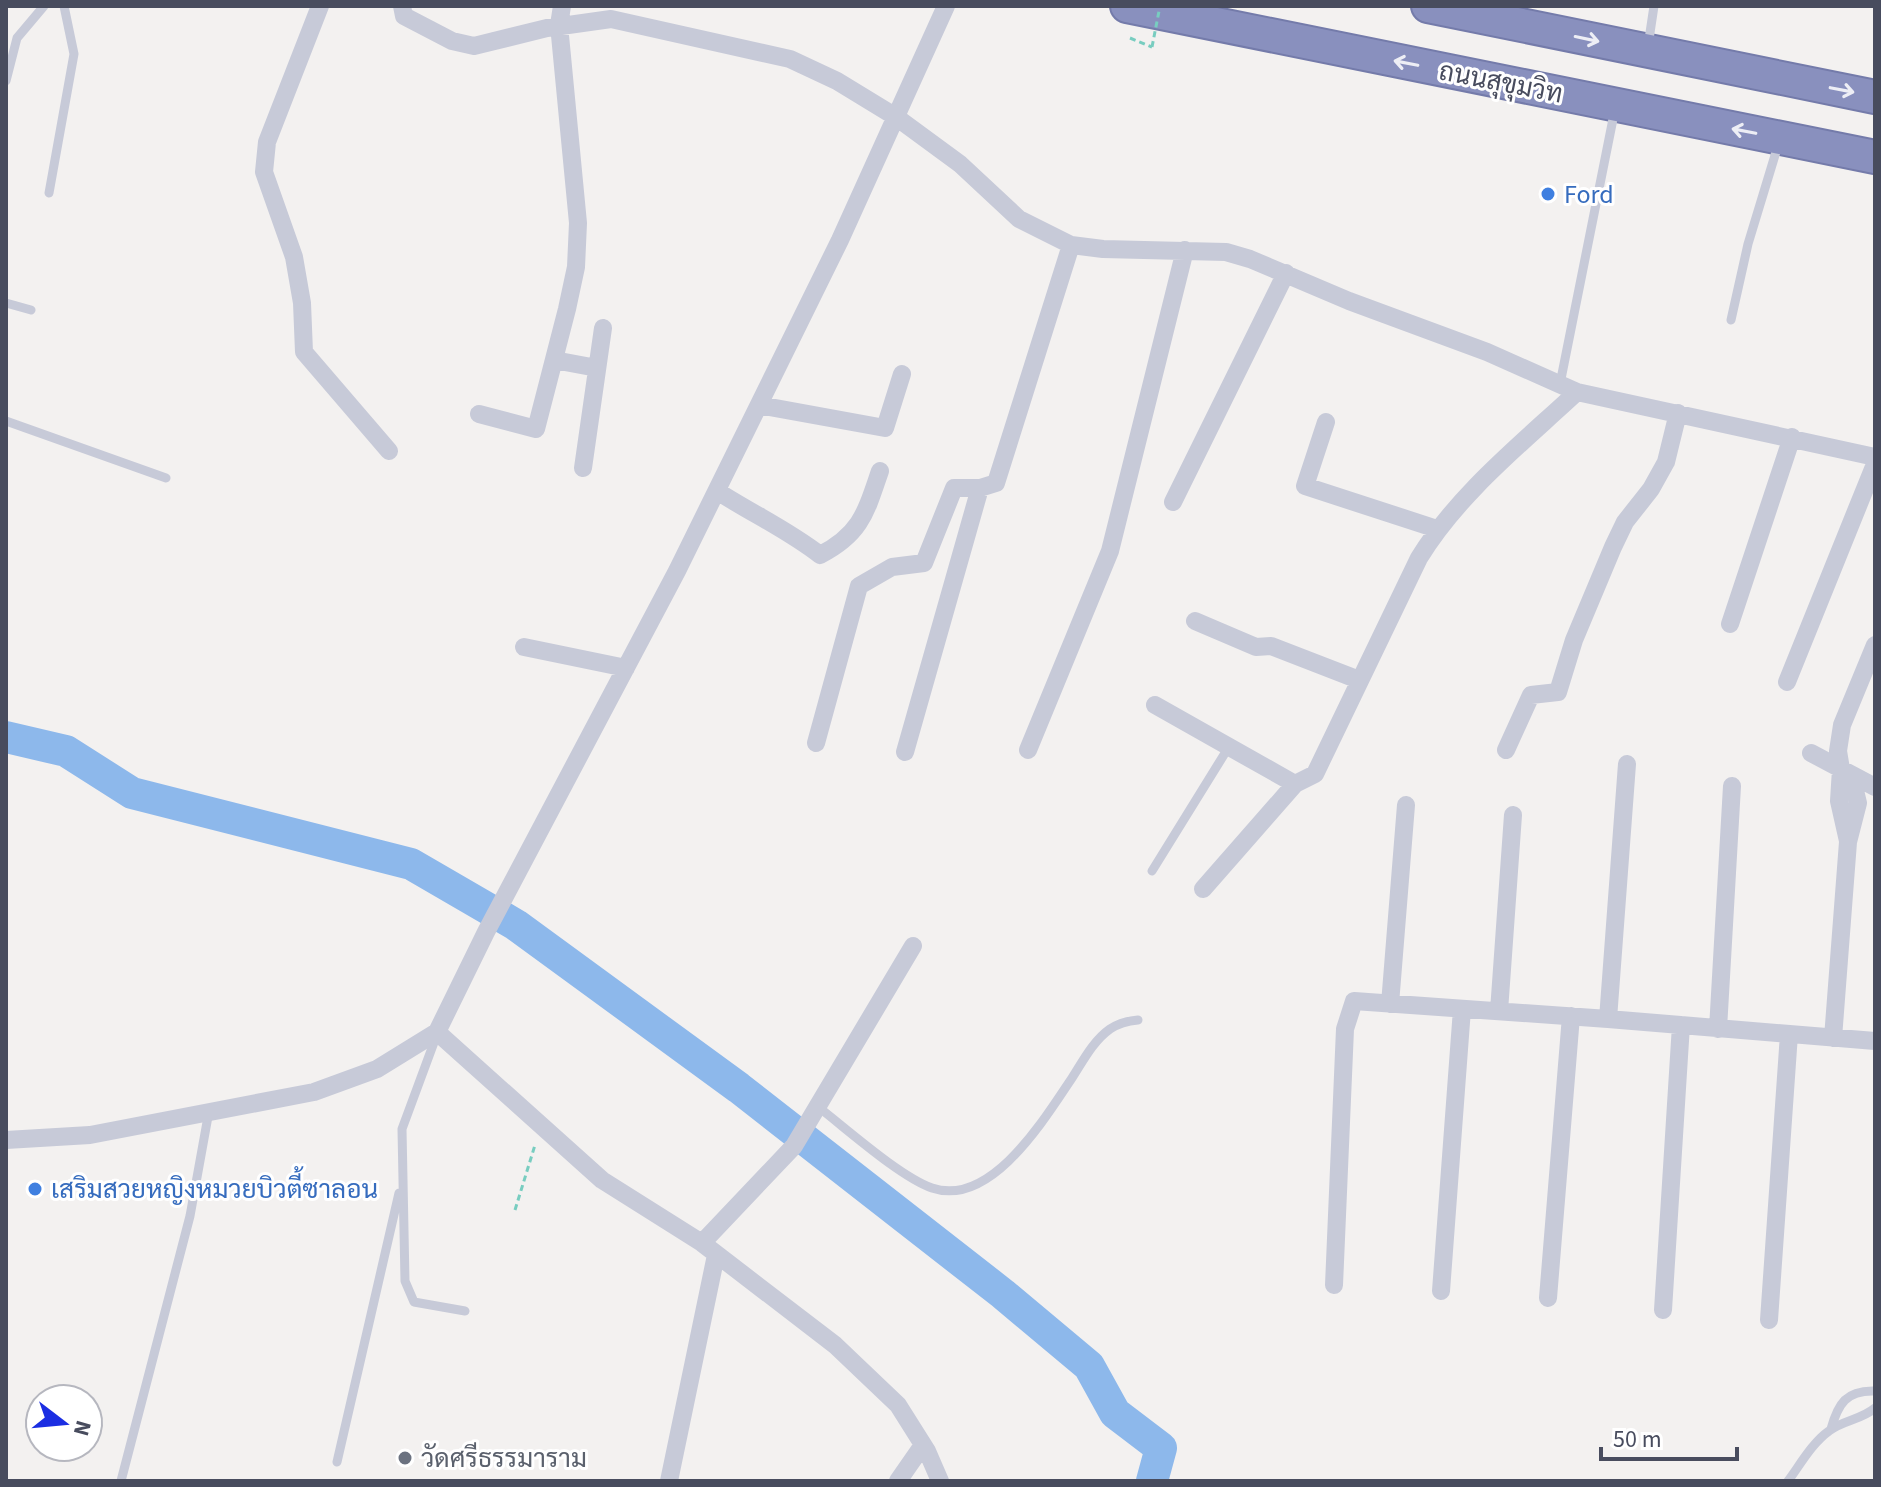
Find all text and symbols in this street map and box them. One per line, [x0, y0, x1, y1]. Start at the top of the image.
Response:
one-way arrow [1574, 32, 1599, 47]
street label: ถนนสุขุมวิท [1436, 52, 1566, 113]
one-way arrow [1394, 55, 1420, 70]
one-way arrow [1828, 83, 1854, 98]
one-way arrow [1731, 123, 1757, 138]
place label: Ford [1564, 176, 1614, 213]
marker: Ford [1539, 185, 1557, 203]
place label: เสริมสวยหญิงหมวยบิวตี้ซาลอน [51, 1166, 378, 1208]
marker: เสริมสวยหญิงหมวยบิวตี้ซาลอน [26, 1180, 44, 1198]
north arrow [24, 1383, 104, 1463]
scale bar [1601, 1411, 1737, 1461]
text: N [65, 1417, 100, 1440]
text: 50 m [1613, 1422, 1662, 1457]
place label: วัดศรีธรรมาราม [421, 1440, 587, 1477]
marker: วัดศรีธรรมาราม [396, 1449, 414, 1467]

